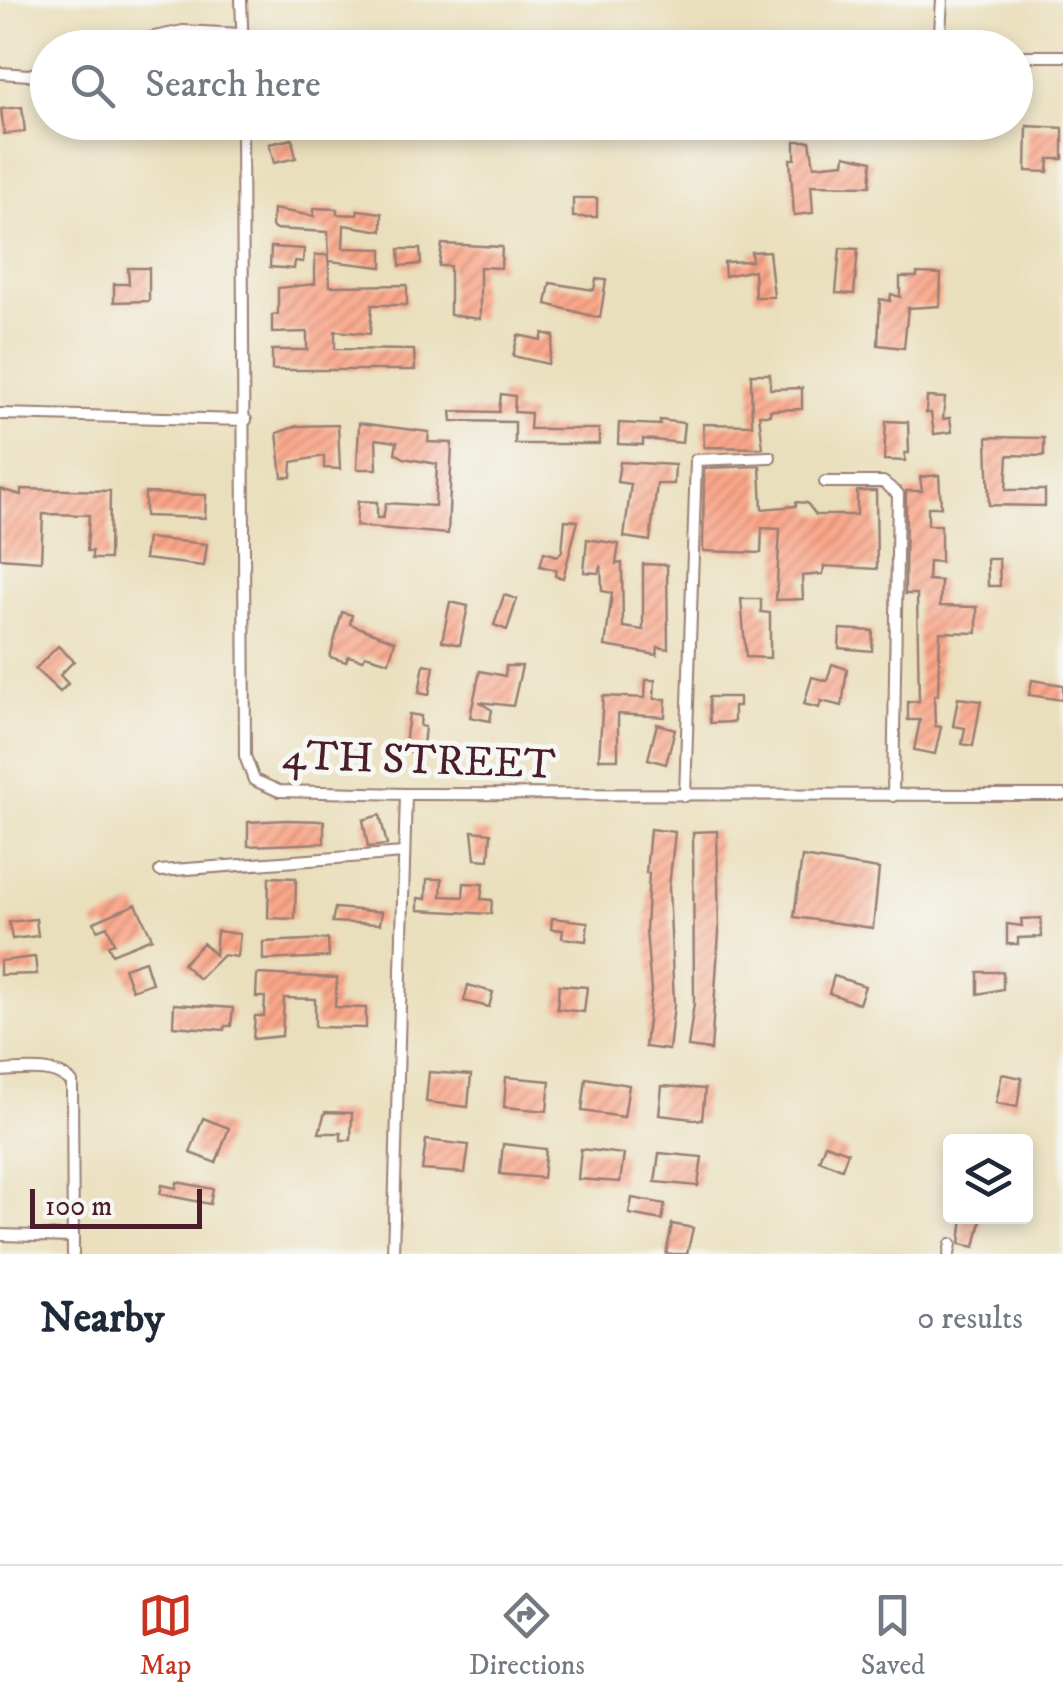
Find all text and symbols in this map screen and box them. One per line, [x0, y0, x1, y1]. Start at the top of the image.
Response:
search box [30, 30, 1033, 140]
icon: search [65, 58, 120, 113]
text: Search here [145, 61, 321, 109]
street label: 4TH STREET [281, 730, 557, 792]
map controls [943, 1134, 1033, 1224]
button: layers [943, 1134, 1033, 1224]
scale bar [30, 1184, 202, 1228]
text: 100 m [45, 1189, 112, 1224]
text: Nearby [40, 1293, 164, 1345]
text: 0 results [917, 1299, 1023, 1339]
tab: Map [138, 1588, 193, 1683]
tab: Directions [469, 1588, 585, 1683]
tab: Saved [861, 1588, 925, 1683]

